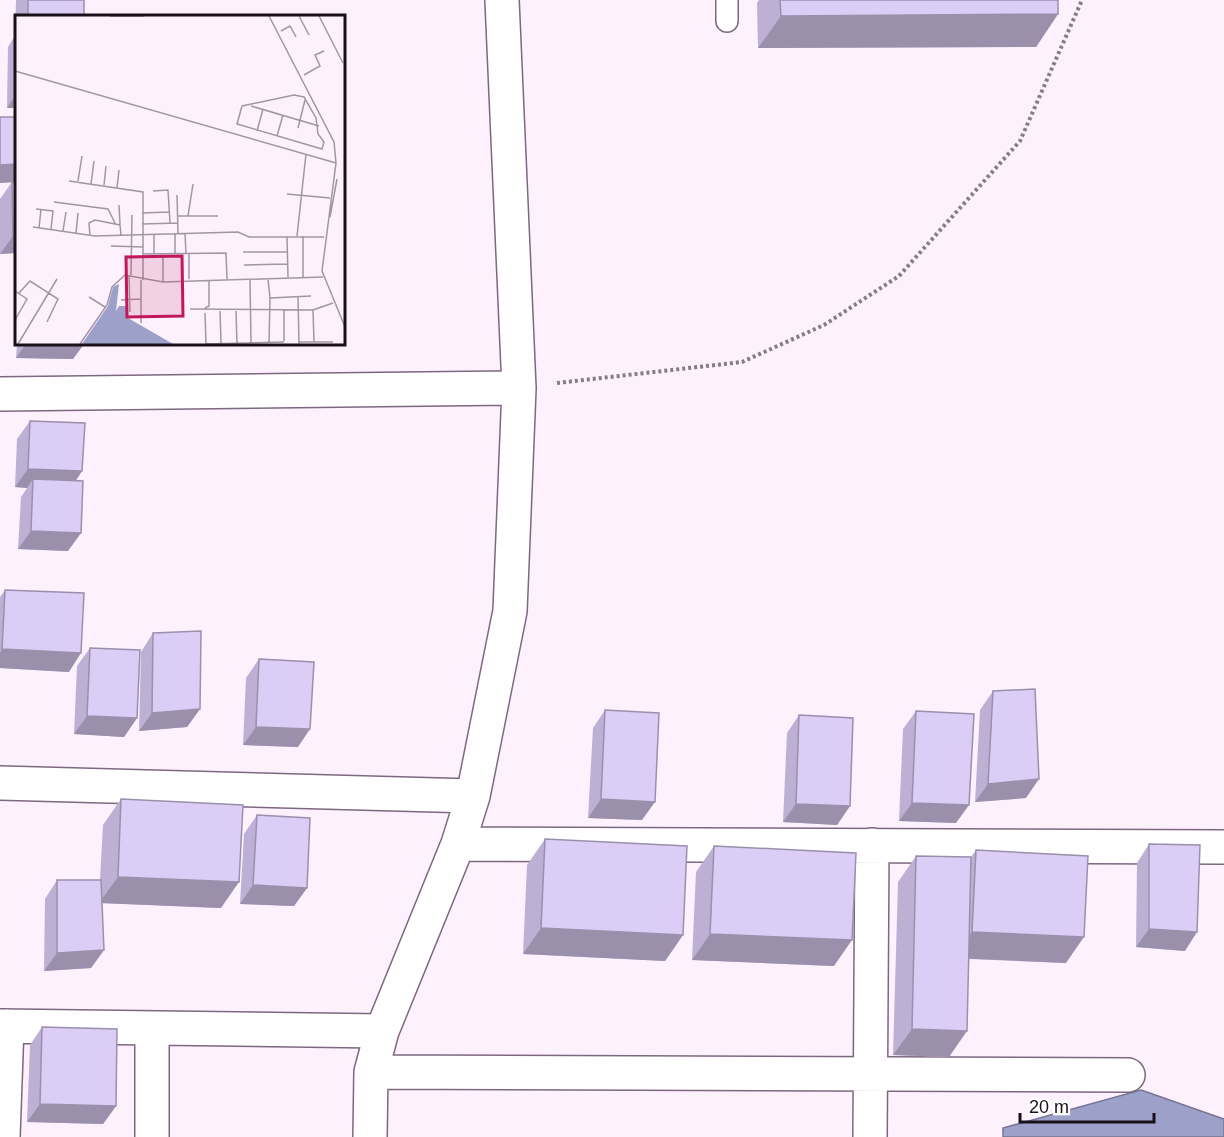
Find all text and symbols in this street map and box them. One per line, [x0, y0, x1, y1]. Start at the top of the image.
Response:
inset map [15, 15, 345, 345]
scale bar [1020, 1086, 1154, 1124]
text: 20 m [1029, 1097, 1069, 1117]

